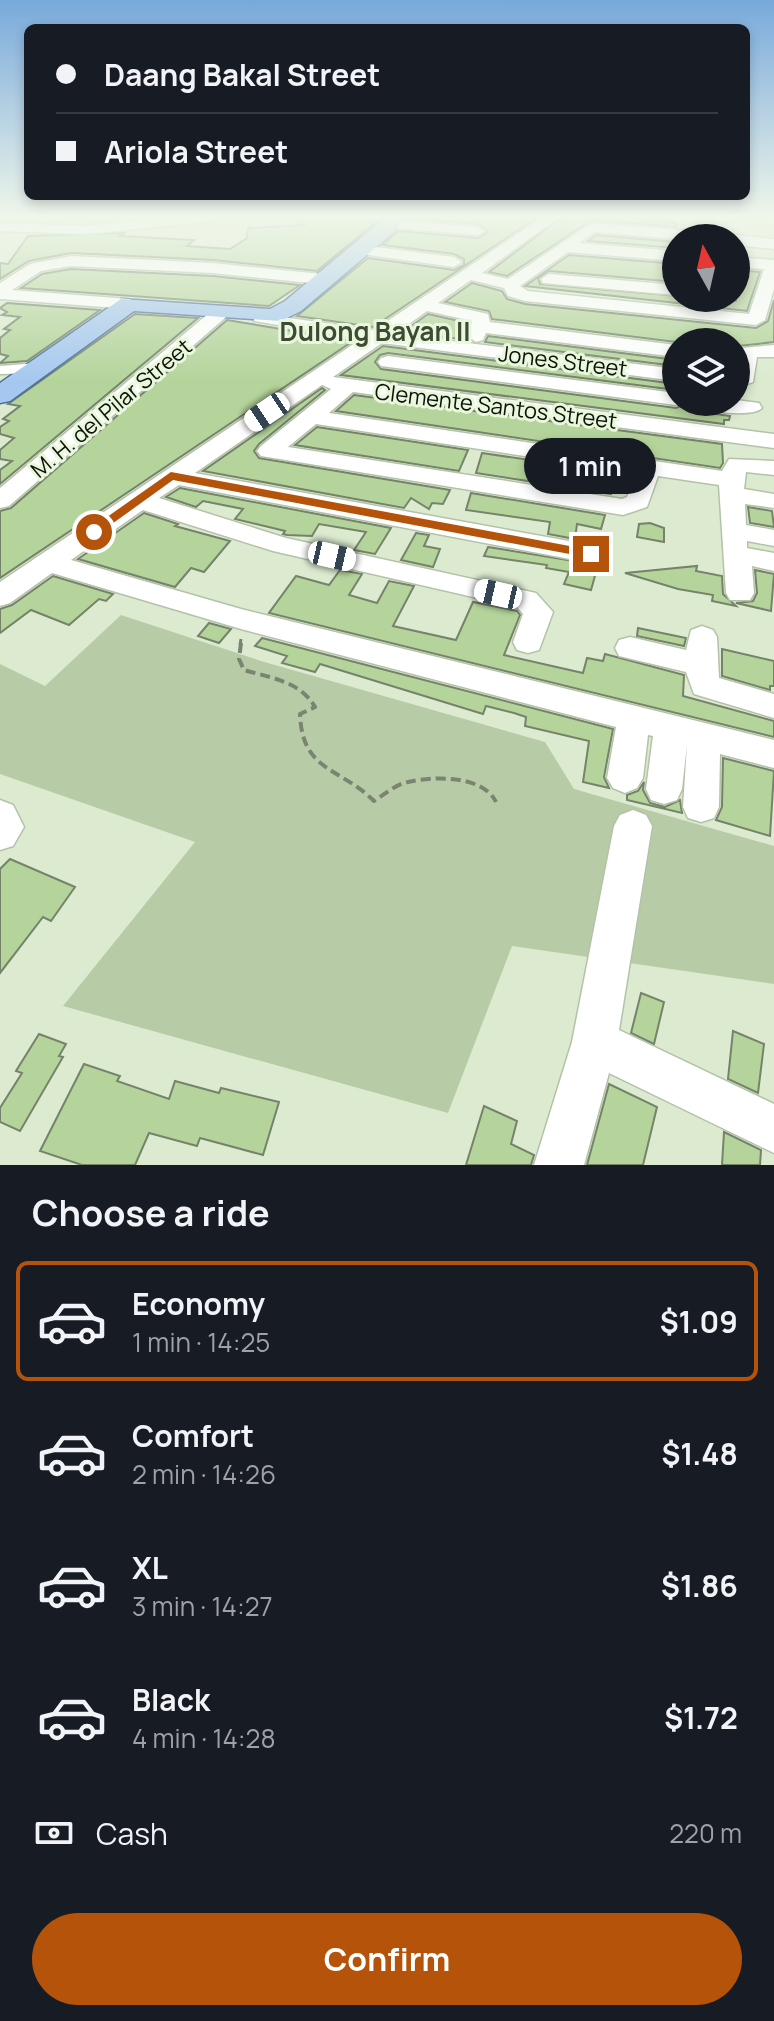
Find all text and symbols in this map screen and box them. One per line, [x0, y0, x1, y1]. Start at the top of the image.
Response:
text: Daang Bakal Street [104, 54, 380, 95]
text: Ariola Street [104, 131, 288, 172]
north arrow [662, 224, 750, 312]
map controls [662, 224, 750, 416]
district label: Dulong Bayan II [280, 313, 470, 349]
button: layers [662, 328, 750, 416]
street label: M. H. del Pilar Street [24, 332, 198, 484]
street label: Jones Street [497, 338, 629, 384]
street label: Clemente Santos Street [373, 376, 619, 436]
car [240, 389, 294, 435]
callout: 1 min [525, 438, 657, 494]
text: 1 min [558, 448, 622, 484]
route start [76, 514, 112, 550]
route end [573, 536, 609, 572]
car [306, 539, 358, 573]
car [472, 577, 524, 611]
text: Choose a ride [32, 1188, 270, 1237]
text: Economy [132, 1283, 265, 1324]
icon: car [36, 1285, 108, 1357]
text: $1.09 [660, 1301, 738, 1342]
text: 1 min · 14:25 [132, 1324, 270, 1360]
text: Comfort [132, 1415, 254, 1456]
icon: car [36, 1417, 108, 1489]
text: $1.48 [661, 1433, 738, 1474]
text: 2 min · 14:26 [132, 1456, 276, 1492]
text: XL [132, 1547, 168, 1588]
icon: car [36, 1549, 108, 1621]
text: $1.86 [661, 1565, 738, 1606]
text: 3 min · 14:27 [132, 1588, 273, 1624]
text: Black [132, 1679, 210, 1720]
icon: car [36, 1681, 108, 1753]
text: $1.72 [664, 1697, 738, 1738]
text: 4 min · 14:28 [132, 1720, 276, 1756]
icon: cash [32, 1811, 76, 1855]
text: Cash [96, 1813, 168, 1854]
text: 220 m [669, 1815, 742, 1851]
button: Confirm [32, 1913, 742, 2005]

